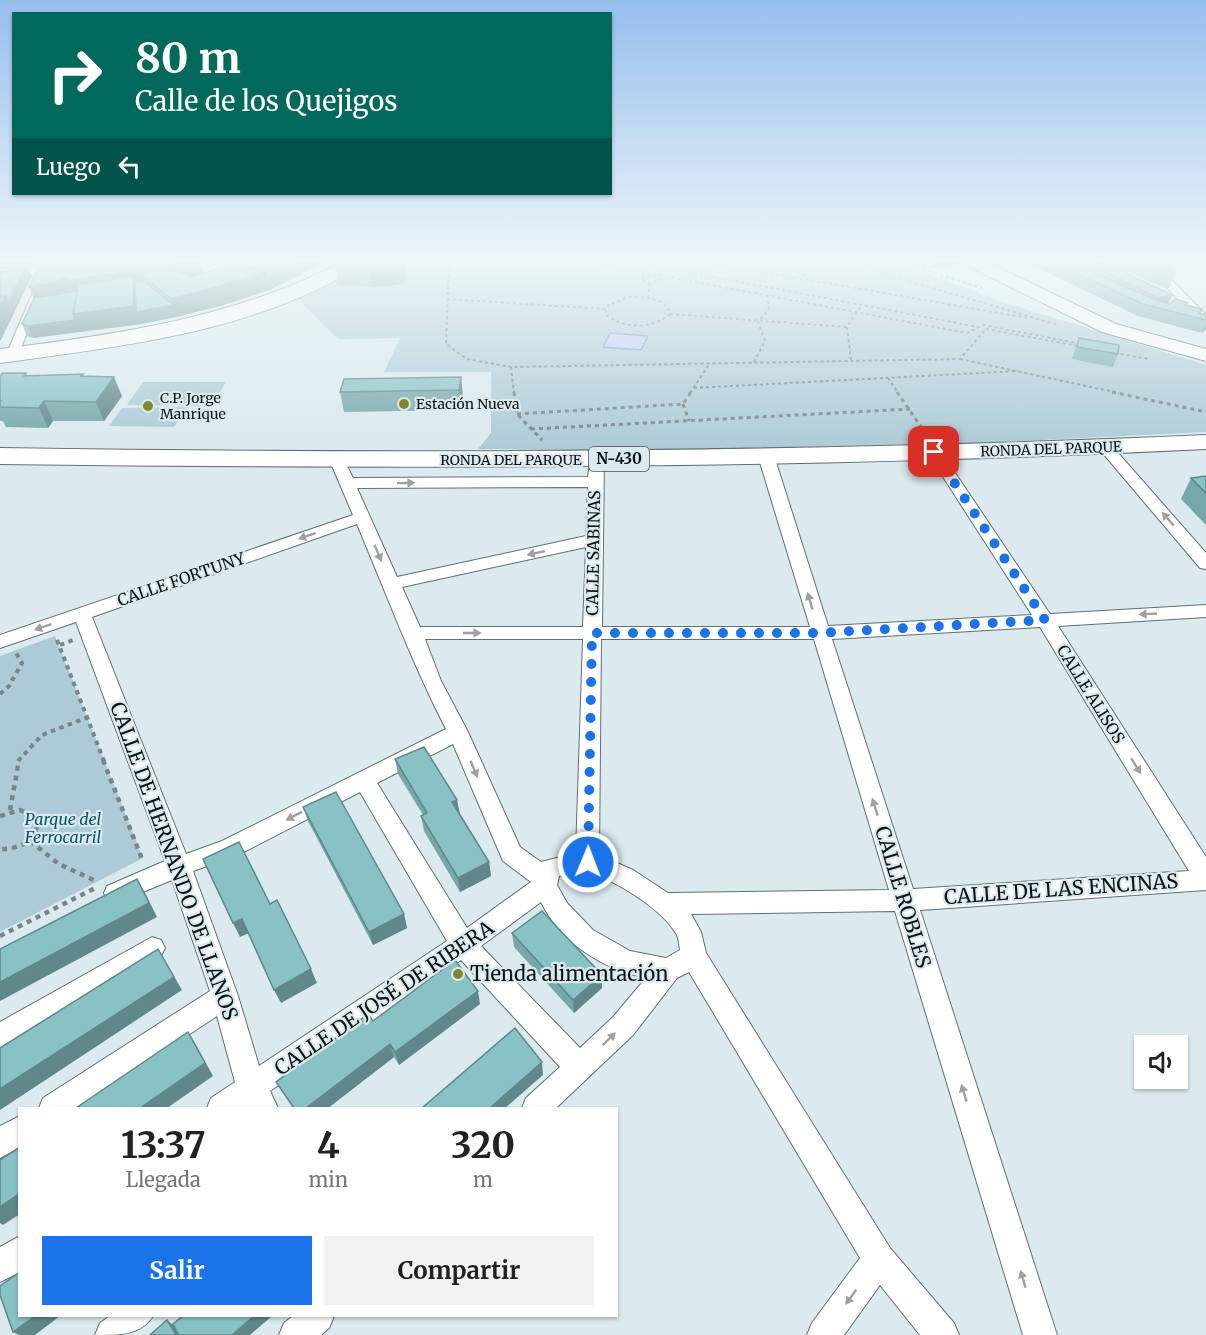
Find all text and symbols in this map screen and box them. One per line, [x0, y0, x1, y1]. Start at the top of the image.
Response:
text: 80 m [135, 32, 241, 84]
icon: right [36, 36, 114, 114]
text: Calle de los Quejigos [135, 84, 397, 118]
icon: left [113, 150, 146, 183]
text: Luego [36, 153, 101, 181]
place label: C.P. Jorge Manrique [160, 389, 226, 423]
place label: Estación Nueva [416, 395, 520, 413]
marker: Estación Nueva [397, 397, 411, 411]
marker: C.P. Jorge Manrique [141, 399, 155, 413]
pin [908, 426, 959, 477]
icon: arrive [917, 435, 950, 468]
street label: RONDA DEL PARQUE [980, 438, 1122, 460]
road number: N-430 [589, 447, 649, 471]
street label: RONDA DEL PARQUE [440, 451, 582, 469]
one-way arrow [397, 478, 416, 488]
street label: CALLE SABINAS [582, 490, 604, 616]
one-way arrow [1161, 512, 1175, 527]
one-way arrow [298, 532, 316, 542]
one-way arrow [374, 544, 383, 562]
street label: CALLE FORTUNY [115, 548, 248, 610]
one-way arrow [526, 549, 545, 558]
one-way arrow [805, 592, 814, 610]
one-way arrow [1138, 609, 1157, 619]
one-way arrow [34, 622, 52, 632]
one-way arrow [462, 628, 481, 638]
street label: CALLE ALISOS [1053, 641, 1129, 747]
street label: CALLE DE HERNANDO DE LLANOS [105, 698, 244, 1023]
one-way arrow [1131, 758, 1142, 774]
one-way arrow [469, 761, 479, 779]
one-way arrow [869, 798, 879, 816]
park label: Parque del Ferrocarril [24, 809, 101, 847]
one-way arrow [285, 811, 302, 820]
street label: CALLE ROBLES [870, 823, 937, 971]
position arrow [556, 830, 620, 894]
street label: CALLE DE LAS ENCINAS [943, 868, 1179, 909]
street label: CALLE DE JOSÉ DE RIBERA [268, 913, 499, 1080]
place label: Tienda alimentación [470, 961, 669, 986]
marker: Tienda alimentación [451, 967, 465, 981]
one-way arrow [602, 1033, 616, 1047]
map controls [1134, 1035, 1188, 1089]
button: sound [1134, 1035, 1188, 1089]
one-way arrow [959, 1084, 968, 1102]
text: 13:37 [121, 1123, 205, 1168]
text: 4 [317, 1123, 340, 1168]
text: 320 [451, 1123, 515, 1168]
text: Llegada [126, 1167, 201, 1192]
text: min [308, 1167, 348, 1192]
text: m [473, 1167, 493, 1192]
button: Salir [42, 1236, 312, 1305]
button: Compartir [324, 1236, 594, 1305]
one-way arrow [1017, 1270, 1027, 1288]
one-way arrow [845, 1289, 857, 1305]

